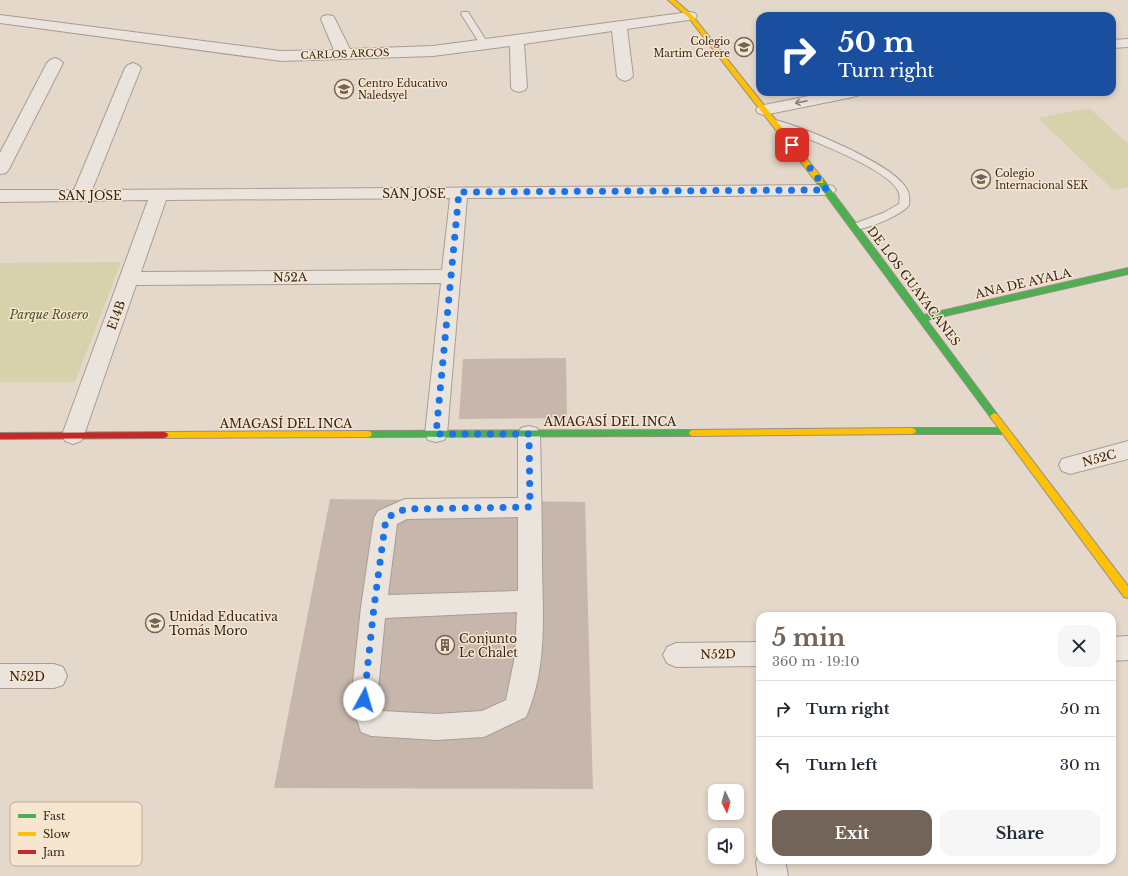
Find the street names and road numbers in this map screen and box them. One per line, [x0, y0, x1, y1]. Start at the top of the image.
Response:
street label: CARLOS ARCOS [300, 46, 390, 62]
street label: SAN JOSE [382, 186, 446, 201]
street label: SAN JOSE [58, 188, 122, 203]
street label: DE LOS GUAYACANES [864, 223, 964, 349]
street label: ANA DE AYALA [973, 265, 1073, 302]
street label: N52A [273, 269, 308, 285]
street label: E14B [104, 298, 128, 332]
street label: AMAGASÍ DEL INCA [543, 413, 677, 429]
street label: AMAGASÍ DEL INCA [219, 415, 353, 431]
street label: N52C [1080, 446, 1118, 470]
street label: N52D [700, 646, 736, 662]
street label: N52D [9, 669, 45, 684]

